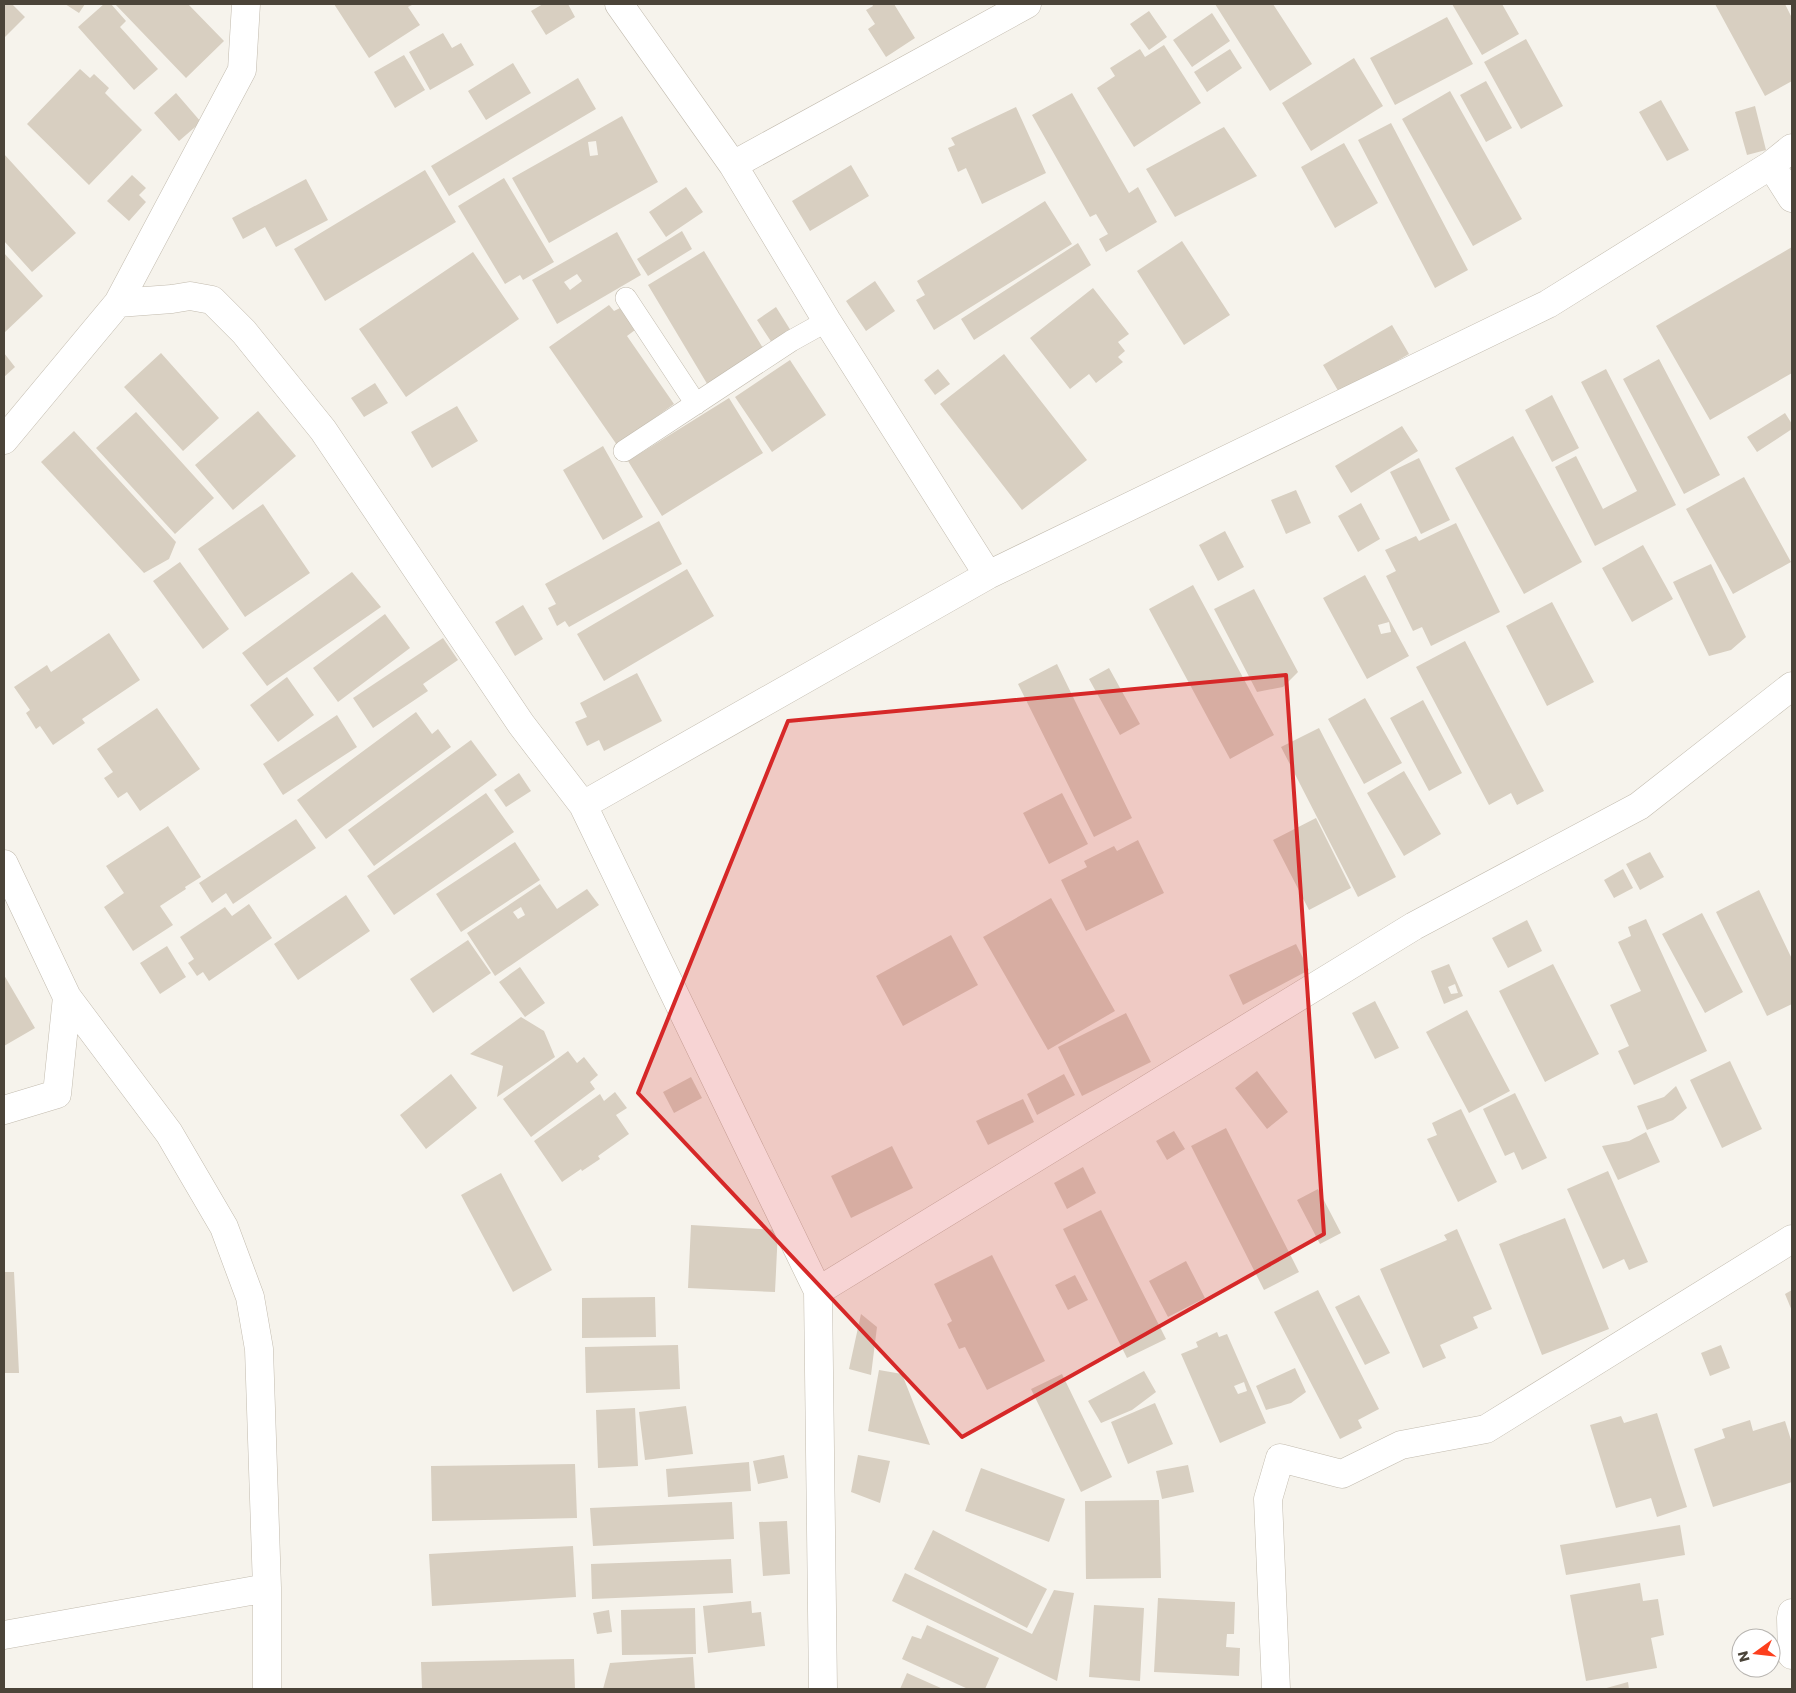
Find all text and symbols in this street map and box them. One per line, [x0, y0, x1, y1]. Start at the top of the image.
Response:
north arrow [1731, 1628, 1781, 1678]
text: N [1732, 1649, 1754, 1664]

